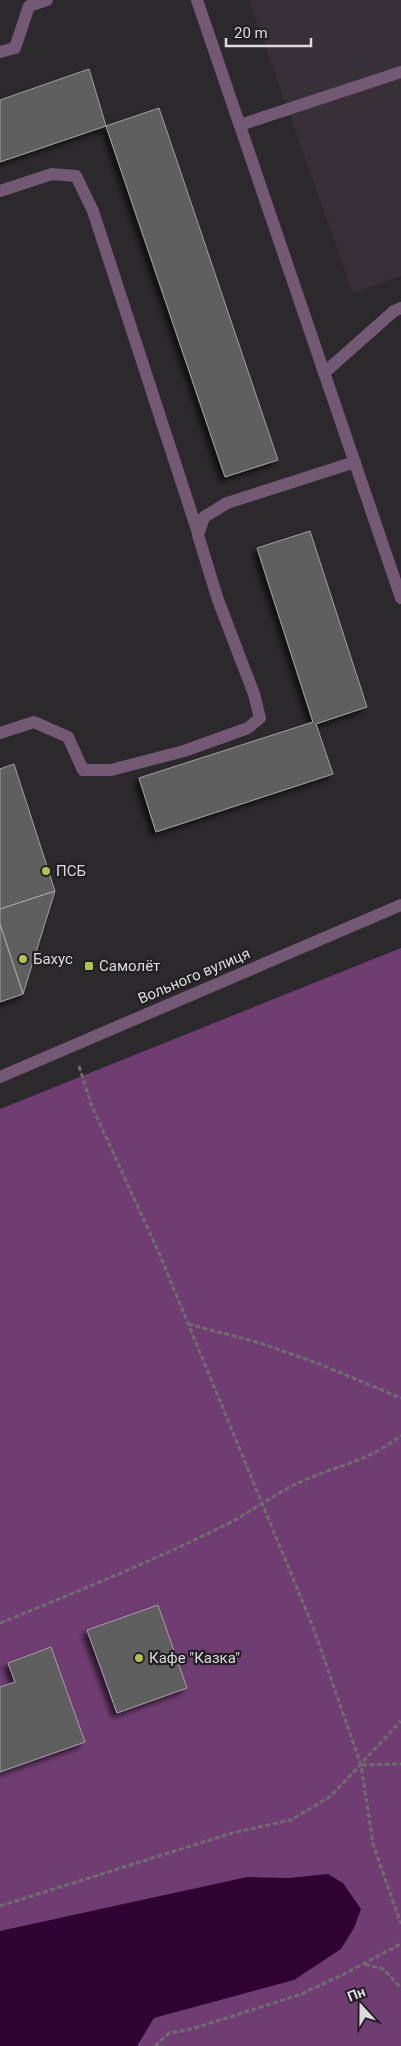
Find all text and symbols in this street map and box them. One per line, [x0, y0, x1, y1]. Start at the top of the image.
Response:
scale bar [226, 15, 311, 47]
text: 20 m [234, 24, 268, 42]
place label: ПСБ [56, 862, 86, 880]
marker: ПСБ [40, 865, 52, 877]
street label: Вольного вулиця [135, 944, 253, 1008]
place label: Бахус [33, 950, 73, 968]
marker: Бахус [17, 953, 29, 965]
place label: Самолёт [99, 957, 160, 975]
marker: Самолёт [83, 960, 95, 972]
place label: Кафе "Казка" [149, 1649, 240, 1667]
marker: Кафе "Казка" [133, 1652, 145, 1664]
north arrow [336, 1981, 386, 2031]
text: Пн [345, 1983, 368, 2005]

